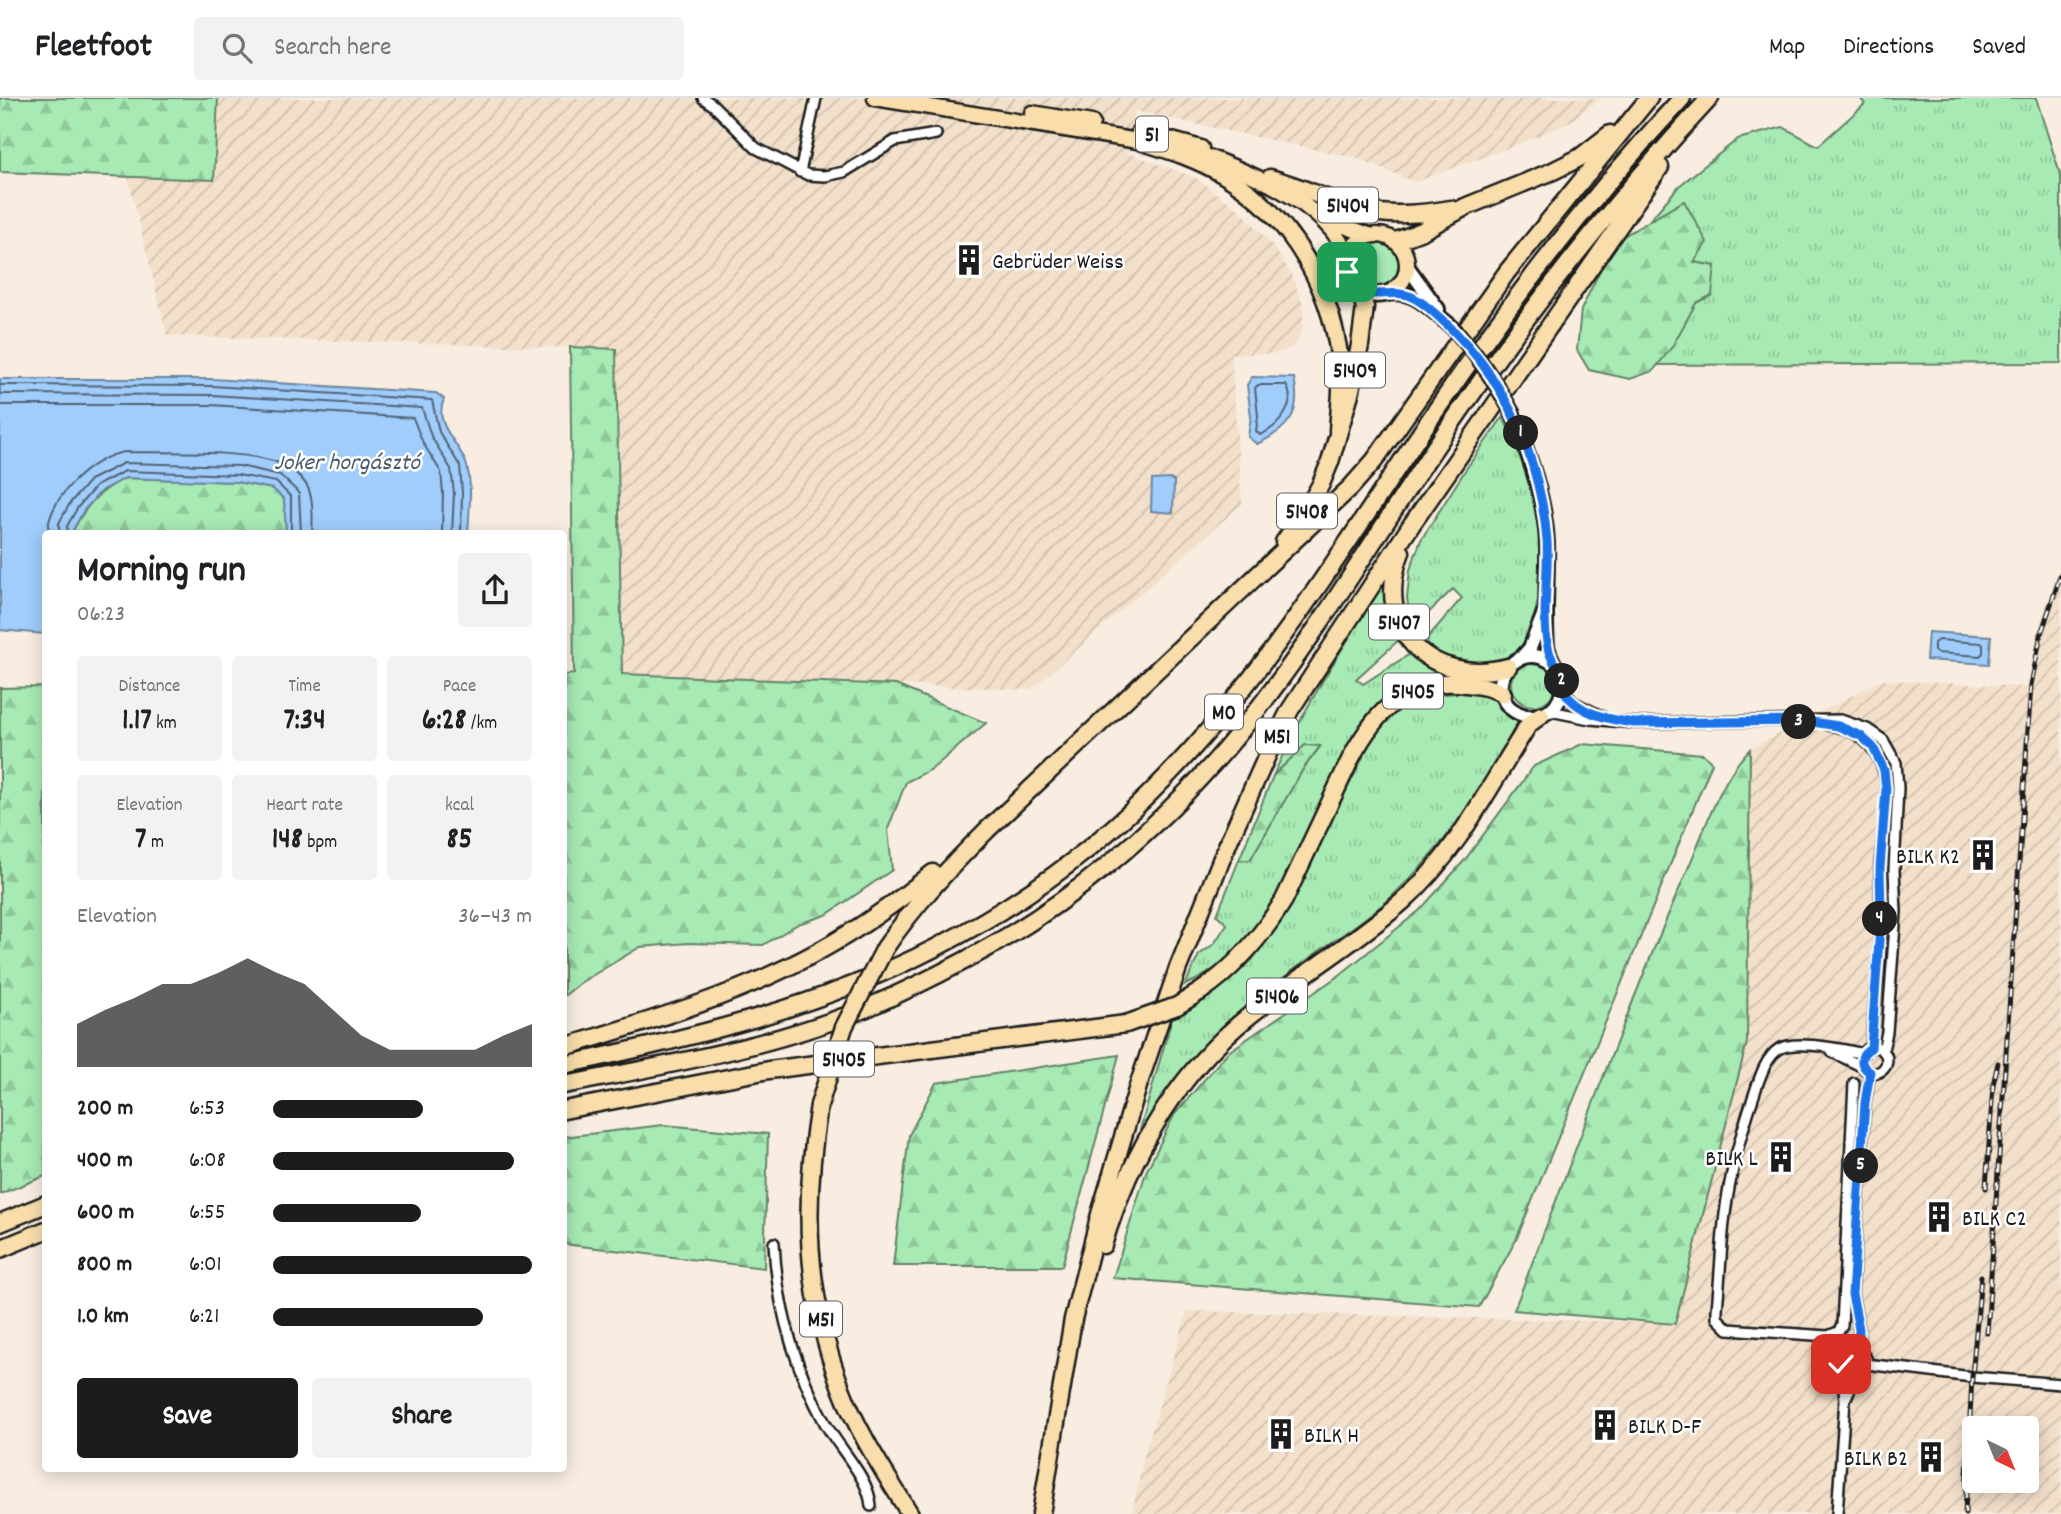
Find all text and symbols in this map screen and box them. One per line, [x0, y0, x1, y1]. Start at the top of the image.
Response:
search box [194, 17, 684, 80]
text: Fleetfoot [35, 25, 152, 72]
icon: search [218, 29, 256, 67]
text: Search here [274, 30, 391, 67]
text: Map [1769, 31, 1805, 65]
text: Directions [1843, 31, 1934, 65]
text: Saved [1972, 31, 2026, 65]
road number: 51 [1136, 117, 1168, 152]
road number: 51404 [1318, 188, 1378, 222]
pin [1317, 242, 1377, 302]
building icon: Gebrüder Weiss [952, 243, 986, 277]
place label: Gebrüder Weiss [992, 247, 1124, 280]
icon: arrive [1328, 253, 1366, 291]
road number: 51409 [1325, 352, 1385, 388]
pin: 1 [1504, 416, 1538, 450]
text: 1 [1518, 419, 1523, 446]
water label: Joker horgásztó [274, 447, 422, 481]
road number: 51408 [1277, 494, 1337, 528]
text: Morning run [77, 545, 246, 600]
button: share [458, 553, 532, 627]
text: 06:23 [77, 599, 125, 632]
road number: 51407 [1369, 604, 1429, 640]
pin: 2 [1544, 664, 1580, 698]
text: 2 [1557, 667, 1566, 694]
text: Distance [119, 674, 180, 701]
text: Time [288, 674, 321, 701]
text: Pace [443, 674, 476, 701]
road number: 51405 [1383, 674, 1443, 708]
road number: M0 [1205, 694, 1243, 730]
text: 1.17 [122, 701, 152, 744]
text: 7:34 [283, 701, 326, 744]
text: 6:28 [422, 701, 467, 744]
pin: 3 [1782, 704, 1816, 740]
text: 3 [1794, 708, 1803, 735]
text: km [152, 711, 177, 738]
text: /km [467, 711, 497, 738]
road number: M51 [1256, 718, 1298, 754]
text: Elevation [116, 793, 183, 820]
text: Heart rate [266, 793, 343, 820]
text: kcal [445, 793, 474, 820]
text: 7 [135, 820, 147, 863]
text: 148 [272, 820, 303, 863]
text: 85 [447, 820, 472, 863]
text: m [147, 830, 164, 857]
text: bpm [303, 830, 337, 857]
building icon: BILK K2 [1966, 838, 2000, 872]
place label: BILK K2 [1896, 842, 1960, 875]
text: Elevation [77, 901, 157, 934]
text: 36–43 m [458, 901, 532, 934]
pin: 4 [1862, 902, 1898, 936]
text: 4 [1876, 905, 1883, 932]
road number: 51406 [1247, 978, 1307, 1014]
road number: 51405 [814, 1042, 874, 1076]
text: 200 m [77, 1093, 133, 1126]
text: 6:53 [189, 1093, 225, 1126]
building icon: BILK L [1764, 1140, 1798, 1174]
place label: BILK L [1705, 1144, 1759, 1177]
text: 400 m [77, 1145, 133, 1178]
text: 6:08 [189, 1145, 226, 1178]
pin: 5 [1843, 1148, 1878, 1184]
text: 5 [1856, 1152, 1865, 1179]
text: 600 m [77, 1197, 134, 1230]
text: 6:55 [189, 1197, 225, 1230]
building icon: BILK C2 [1922, 1200, 1956, 1234]
place label: BILK C2 [1962, 1204, 2027, 1237]
text: 800 m [77, 1249, 132, 1282]
text: 6:01 [189, 1249, 222, 1282]
text: 1.0 km [77, 1301, 129, 1334]
text: 6:21 [189, 1301, 219, 1334]
road number: M51 [800, 1302, 842, 1336]
pin [1811, 1334, 1871, 1394]
icon: check [1822, 1345, 1860, 1383]
button: Save [77, 1378, 298, 1458]
button: Share [312, 1378, 532, 1458]
building icon: BILK D-F [1588, 1408, 1622, 1442]
place label: BILK D-F [1628, 1412, 1702, 1445]
north arrow [1962, 1416, 2039, 1493]
map controls [1962, 1416, 2039, 1493]
building icon: BILK H [1264, 1417, 1298, 1451]
place label: BILK H [1304, 1421, 1359, 1454]
building icon: BILK B2 [1914, 1440, 1948, 1474]
place label: BILK B2 [1844, 1444, 1908, 1477]

